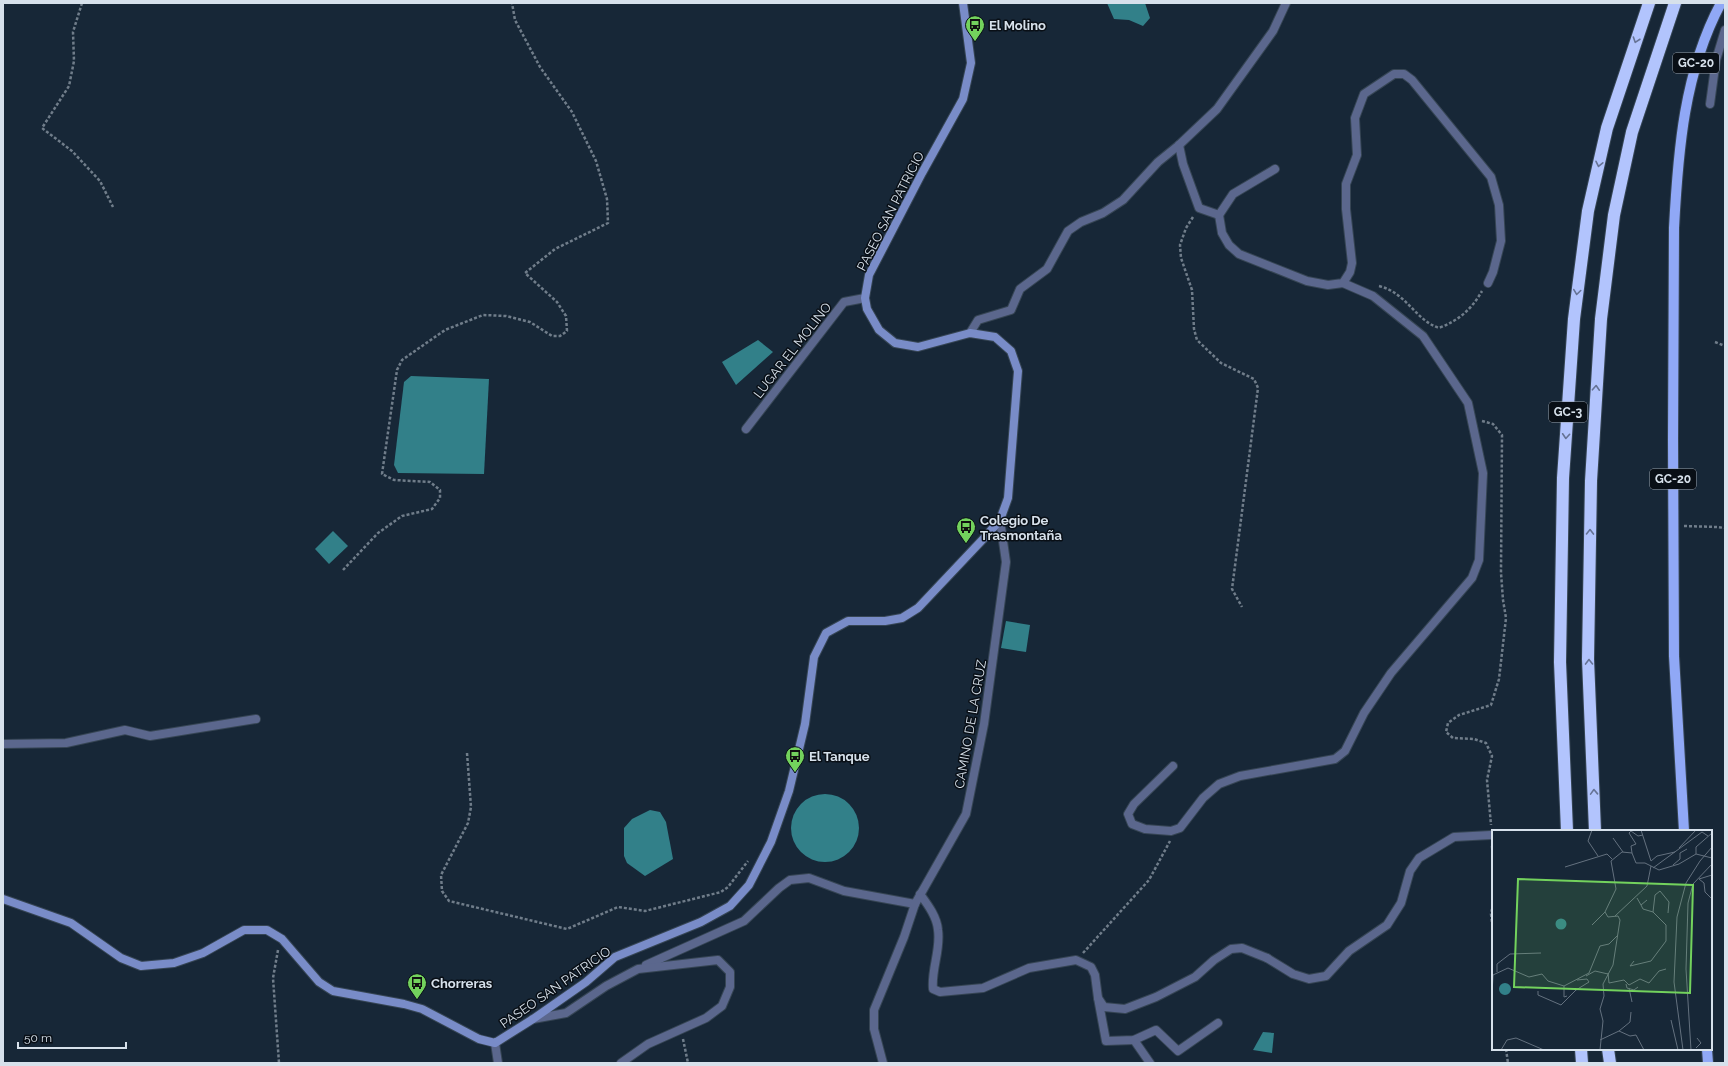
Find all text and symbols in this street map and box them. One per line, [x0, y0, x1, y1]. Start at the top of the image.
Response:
bus stop icon: El Molino [964, 14, 986, 42]
place label: El Molino [989, 18, 1046, 33]
one-way arrow [1633, 36, 1641, 43]
road number: GC-20 [1673, 53, 1719, 73]
street label: PASEO SAN PATRICIO [854, 149, 927, 273]
one-way arrow [1595, 161, 1603, 167]
one-way arrow [1573, 289, 1582, 295]
street label: LUGAR EL MOLINO [750, 299, 834, 401]
one-way arrow [1592, 385, 1601, 391]
road number: GC-3 [1549, 402, 1587, 422]
one-way arrow [1562, 433, 1571, 439]
road number: GC-20 [1650, 469, 1696, 489]
place label: Colegio De Trasmontaña [980, 513, 1062, 543]
bus stop icon: Colegio De Trasmontaña [955, 516, 977, 544]
one-way arrow [1586, 529, 1594, 535]
street label: CAMINO DE LA CRUZ [952, 659, 989, 790]
one-way arrow [1585, 659, 1593, 665]
bus stop icon: El Tanque [784, 745, 806, 773]
place label: El Tanque [809, 749, 870, 764]
one-way arrow [1589, 789, 1598, 795]
inset map [1492, 830, 1712, 1050]
street label: PASEO SAN PATRICIO [497, 943, 614, 1031]
bus stop icon: Chorreras [406, 972, 428, 1000]
place label: Chorreras [431, 976, 493, 991]
scale bar [18, 1024, 126, 1050]
text: 50 m [24, 1031, 52, 1045]

